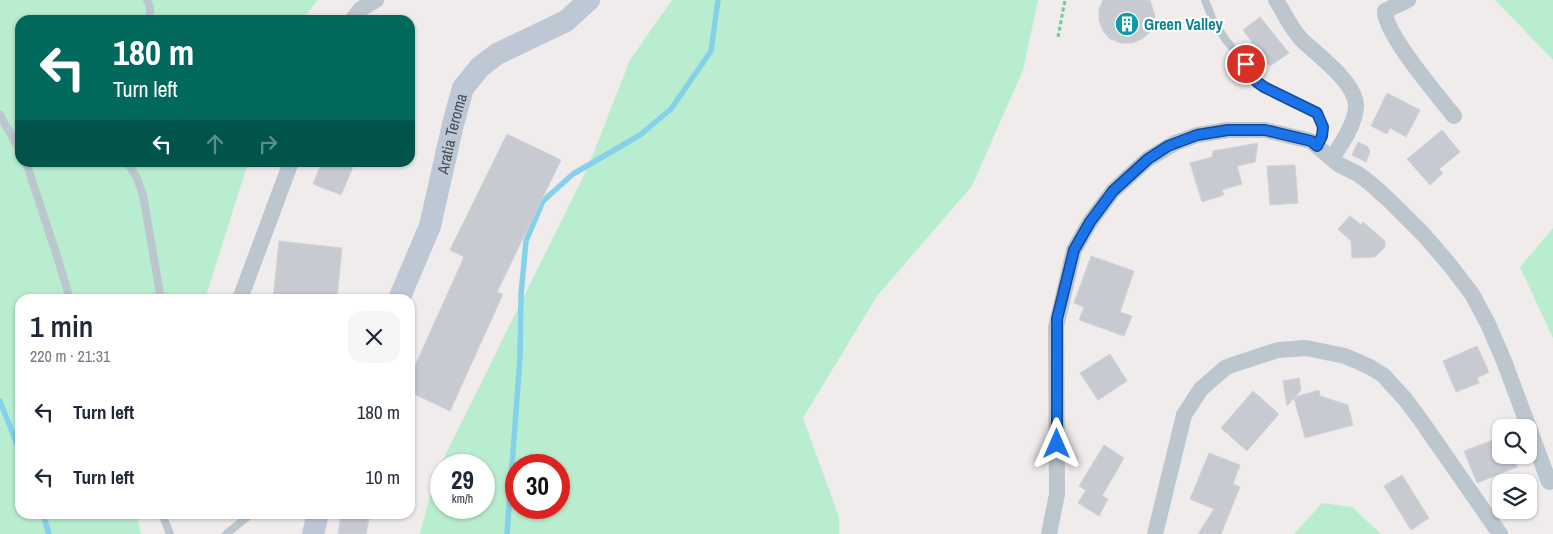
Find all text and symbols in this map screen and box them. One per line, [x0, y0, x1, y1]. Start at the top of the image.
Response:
building icon: Green Valley [1114, 11, 1140, 37]
place label: Green Valley [1144, 13, 1223, 35]
text: 180 m [113, 29, 194, 76]
icon: left [30, 35, 95, 100]
pin [1225, 43, 1267, 85]
icon: arrive [1232, 50, 1260, 78]
text: Turn left [113, 74, 178, 104]
street label: Aratia Teroma [431, 90, 472, 177]
icon: left [148, 130, 176, 158]
icon: ahead [201, 130, 229, 158]
icon: right [254, 130, 282, 158]
text: 1 min [30, 306, 93, 346]
button: close [348, 311, 400, 363]
text: 220 m · 21:31 [30, 345, 110, 367]
icon: left [30, 398, 58, 426]
text: Turn left [73, 399, 134, 425]
text: 180 m [357, 399, 400, 425]
position arrow [1030, 417, 1082, 469]
map controls [1492, 419, 1537, 519]
button: search [1492, 419, 1537, 464]
speed limit sign: 30 [505, 454, 570, 519]
icon: left [30, 463, 58, 491]
text: 29 [451, 463, 474, 497]
text: Turn left [73, 464, 134, 490]
text: 10 m [365, 464, 400, 490]
button: layers [1492, 474, 1537, 519]
text: km/h [452, 491, 473, 507]

